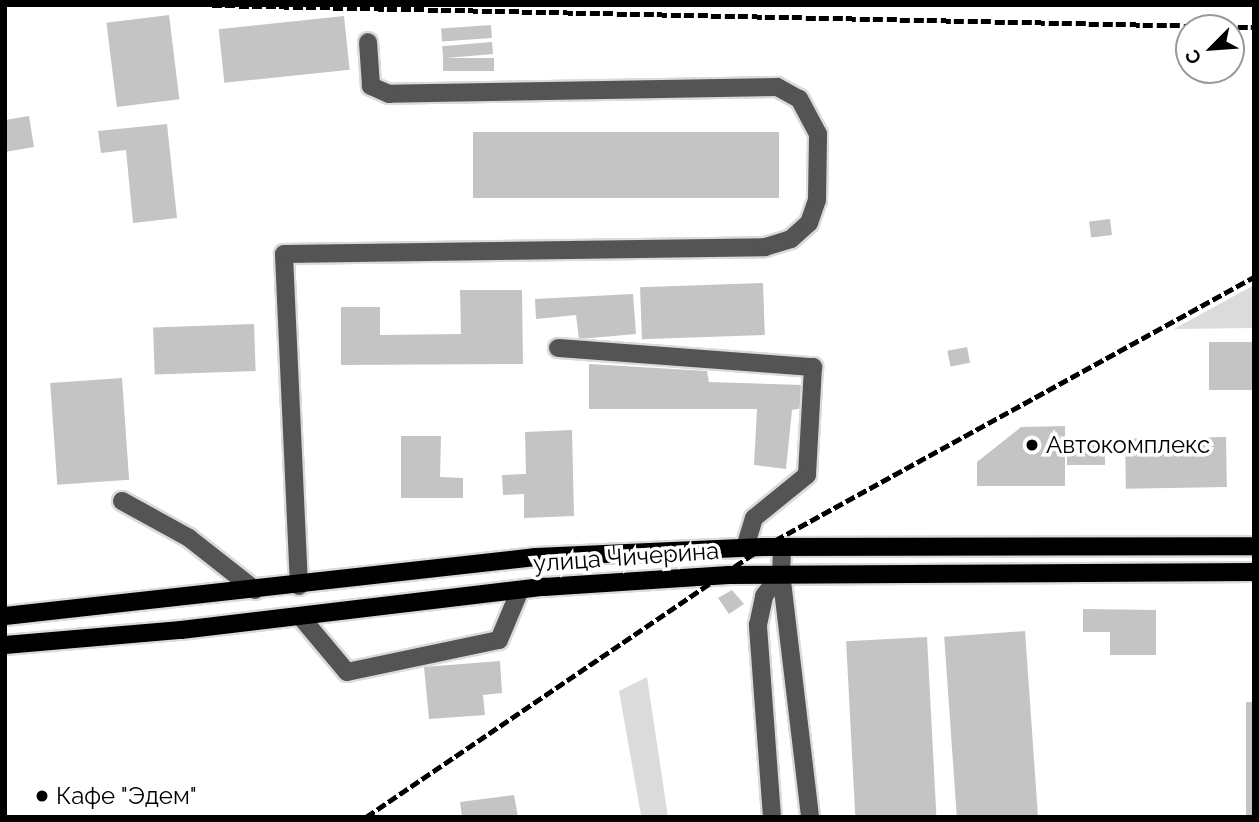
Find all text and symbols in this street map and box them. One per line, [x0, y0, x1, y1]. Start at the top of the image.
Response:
north arrow [1175, 14, 1245, 84]
text: С [1180, 46, 1206, 68]
place label: Автокомплекс [1046, 431, 1210, 459]
marker: Автокомплекс [1024, 437, 1040, 453]
street label: улица Чичерина [532, 536, 720, 578]
place label: Кафе "Эдем" [56, 782, 197, 810]
marker: Кафе "Эдем" [34, 788, 50, 804]

